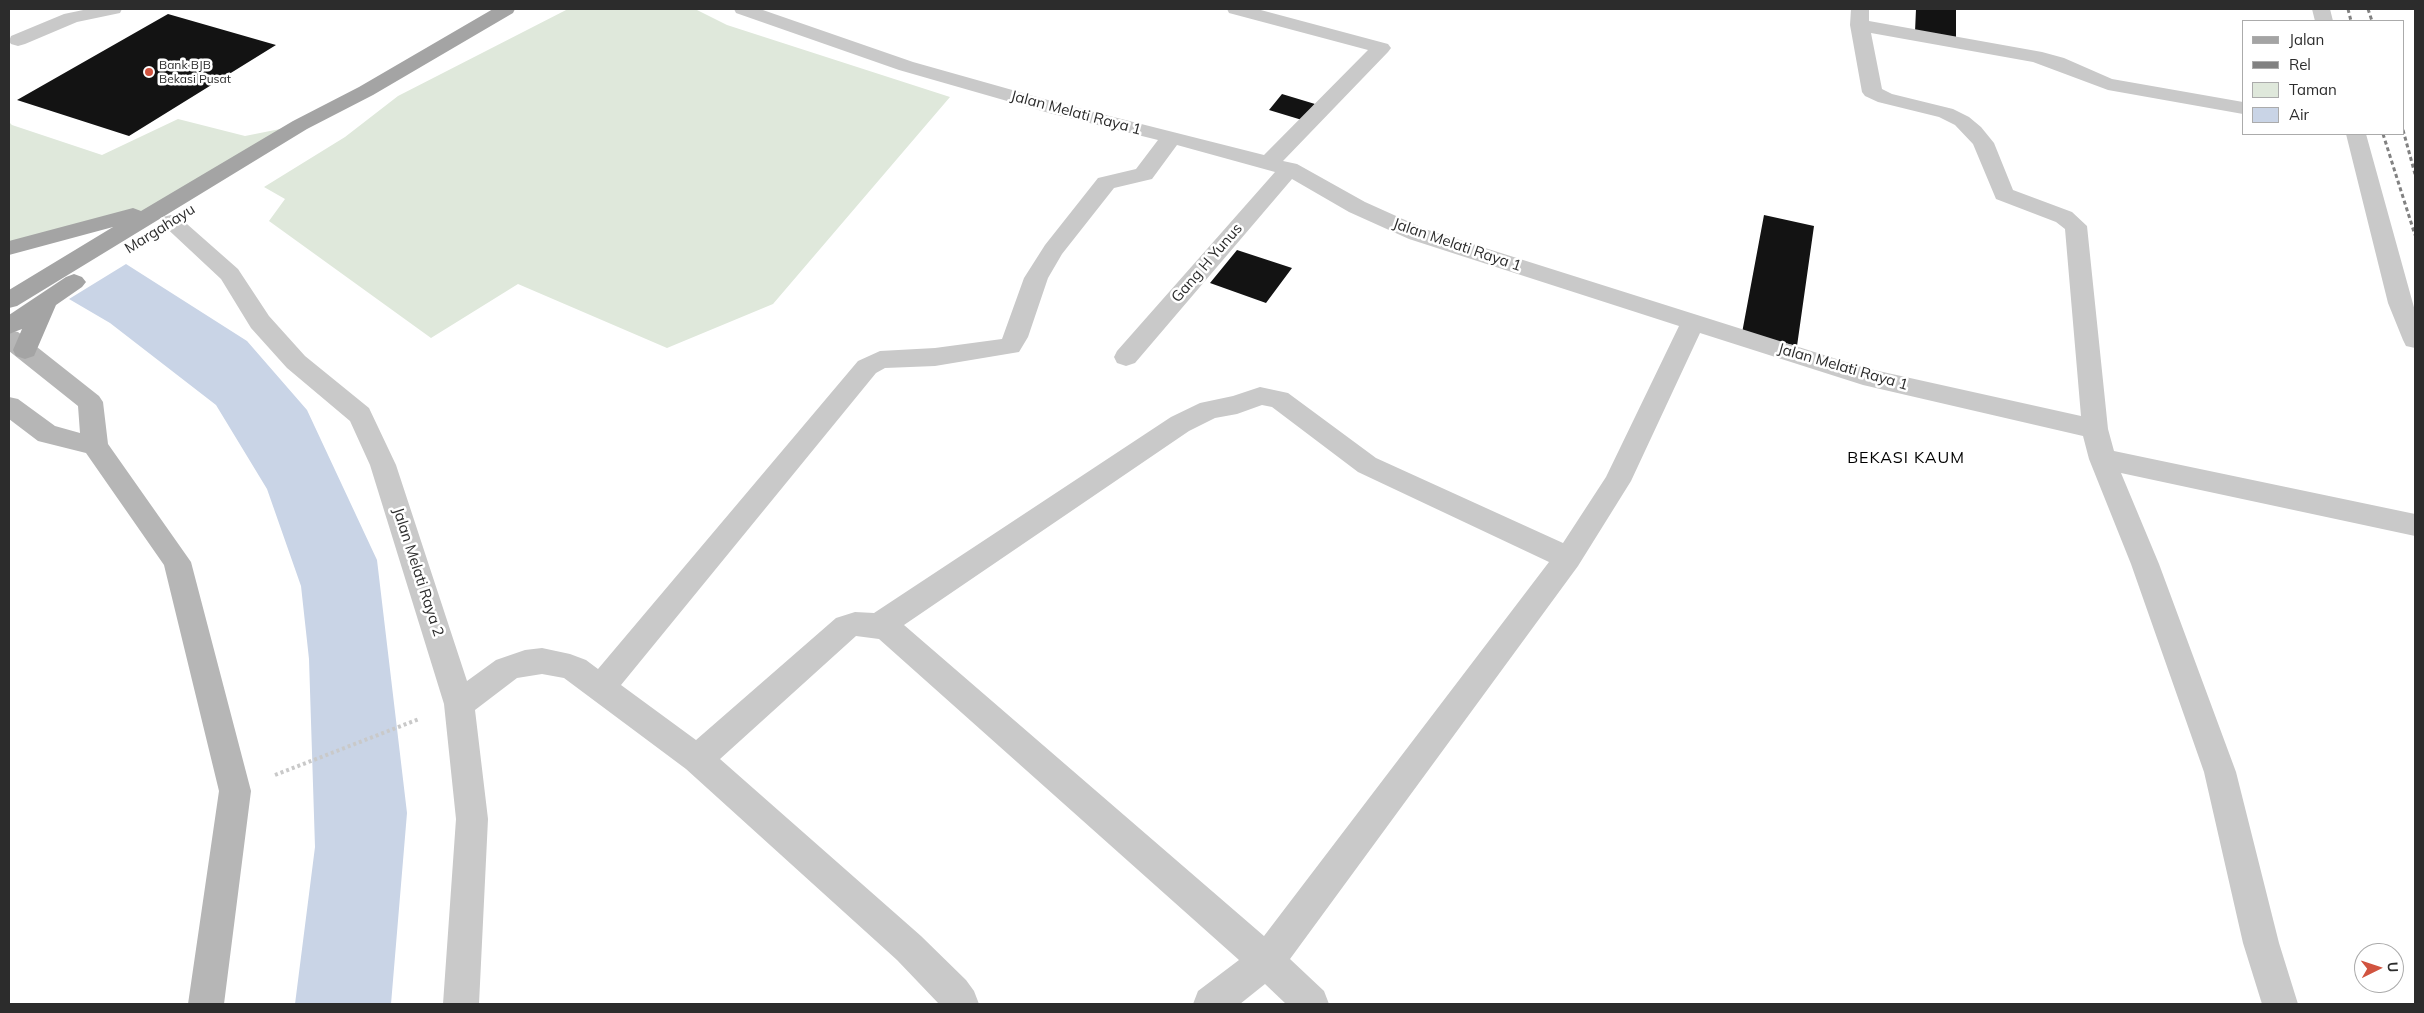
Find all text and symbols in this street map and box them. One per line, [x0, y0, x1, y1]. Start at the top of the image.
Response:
legend [2242, 20, 2404, 135]
text: Jalan [2289, 30, 2324, 49]
text: Rel [2289, 55, 2311, 74]
place label: Bank BJB Bekasi Pusat [159, 58, 231, 86]
marker: Bank BJB Bekasi Pusat [143, 66, 155, 78]
text: Taman [2289, 80, 2337, 99]
street label: Jalan Melati Raya 1 [1009, 87, 1143, 139]
text: Air [2289, 105, 2309, 124]
street label: Margahayu [121, 200, 199, 258]
street label: Jalan Melati Raya 1 [1390, 215, 1524, 275]
street label: Gang H Yunus [1168, 220, 1246, 306]
street label: Jalan Melati Raya 1 [1776, 340, 1910, 394]
district label: BEKASI KAUM [1846, 448, 1966, 468]
street label: Jalan Melati Raya 2 [389, 505, 447, 639]
north arrow [2354, 943, 2404, 993]
text: U [2384, 961, 2402, 973]

